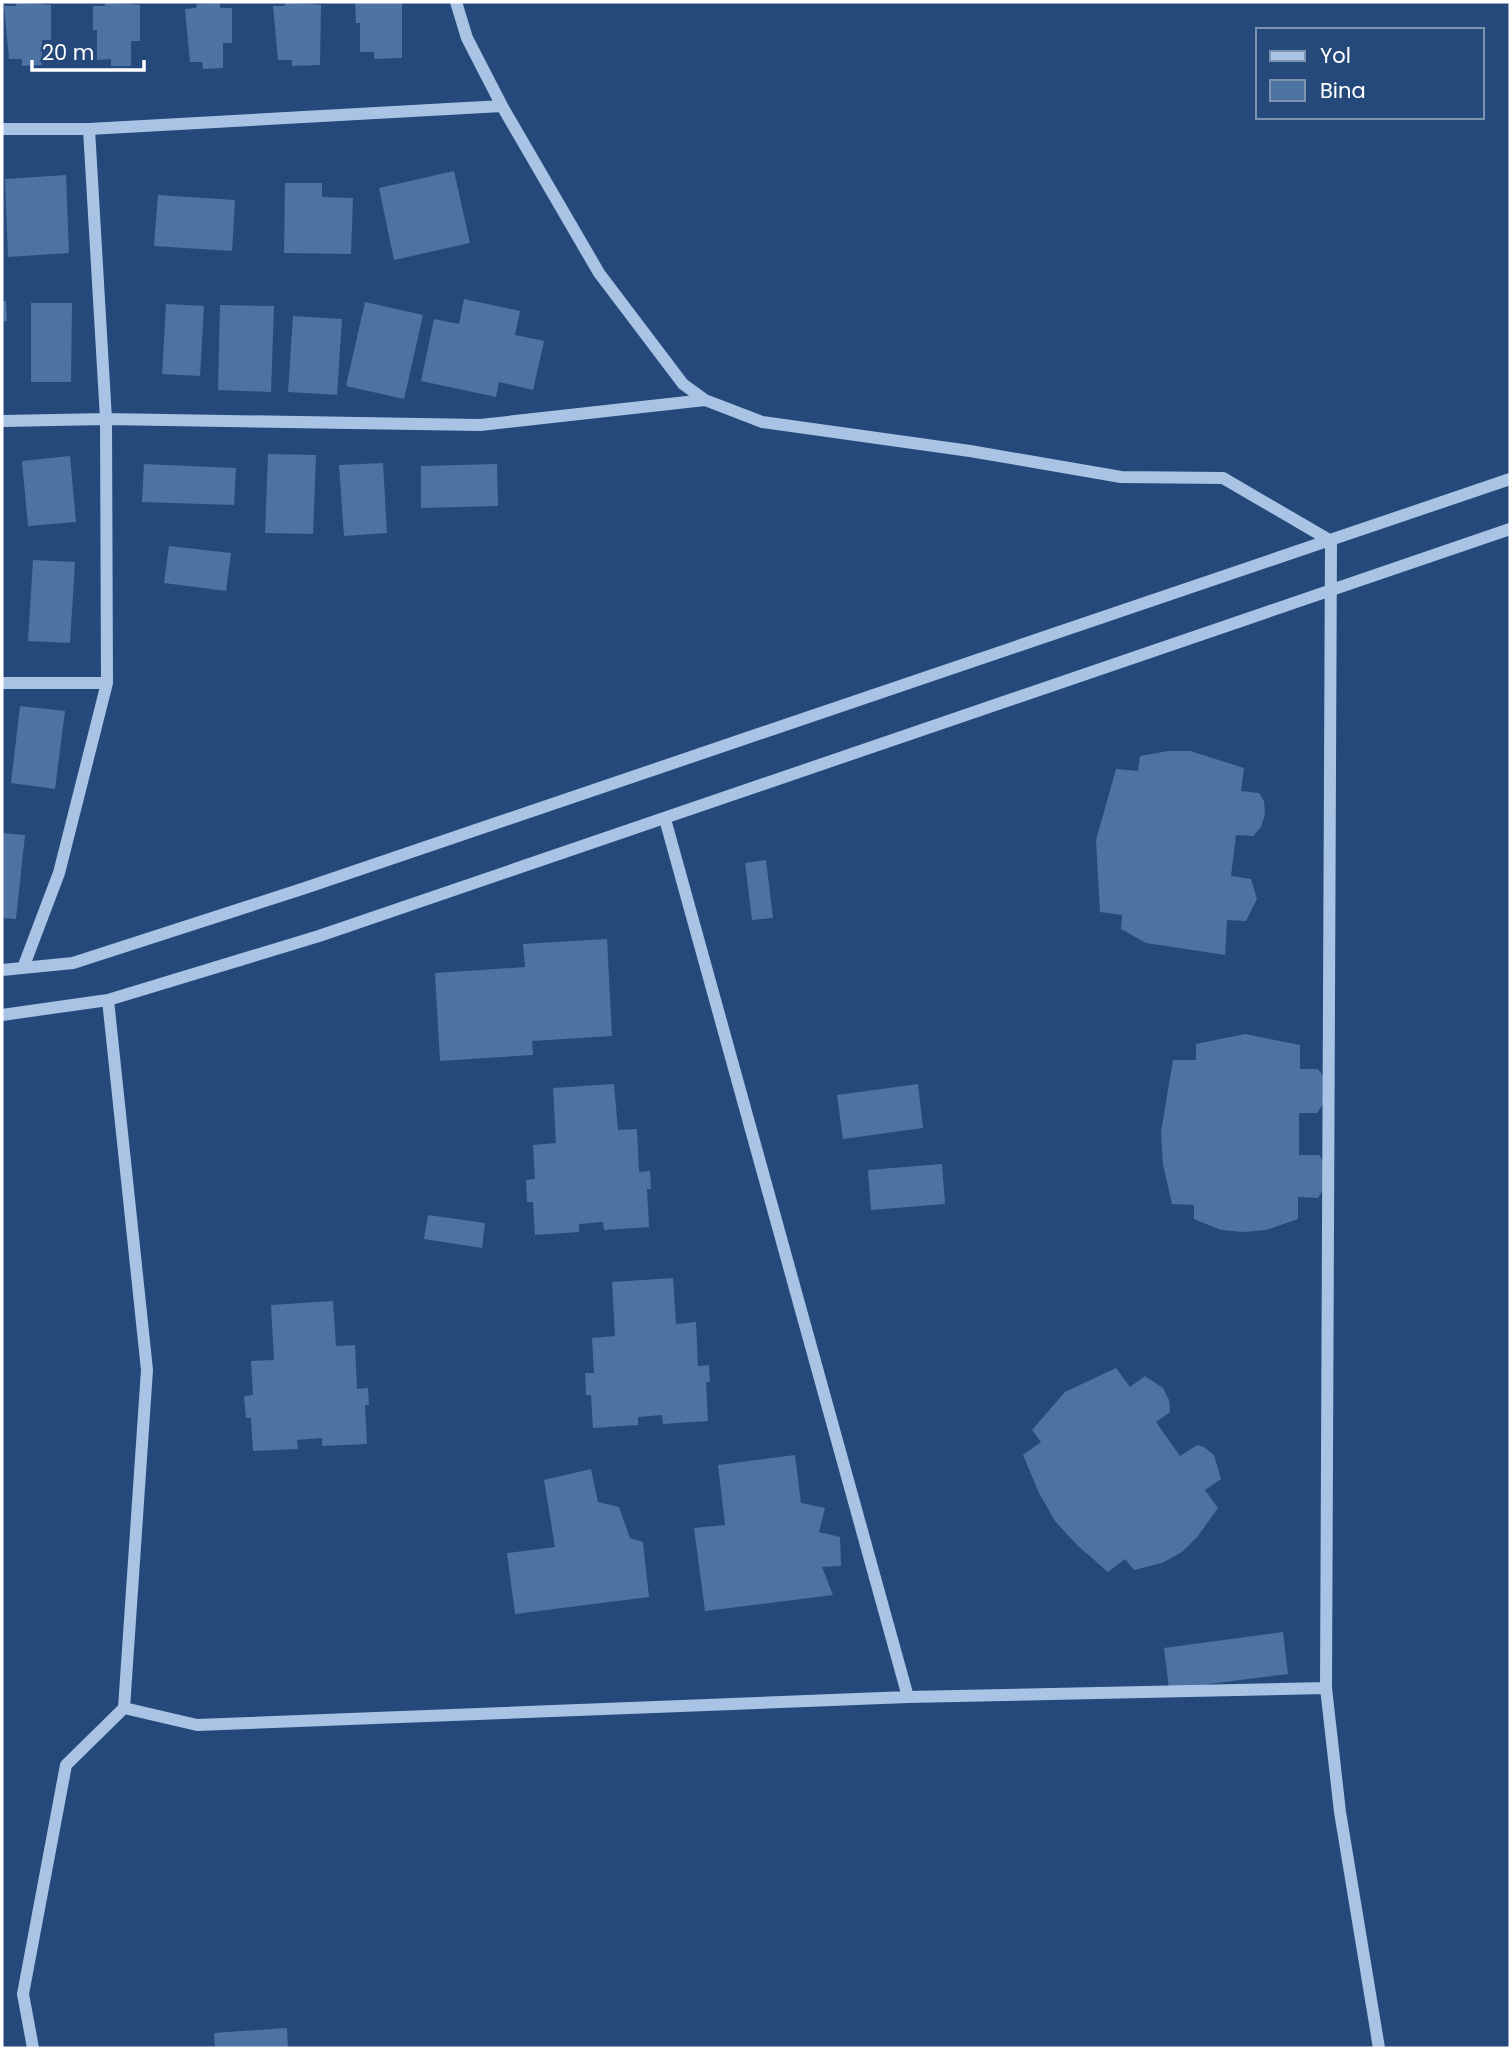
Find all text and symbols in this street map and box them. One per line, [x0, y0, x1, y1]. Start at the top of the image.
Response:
scale bar [32, 28, 144, 72]
legend [1256, 28, 1484, 119]
text: 20 m [42, 38, 95, 67]
text: Yol [1320, 41, 1351, 70]
text: Bina [1320, 76, 1366, 105]

